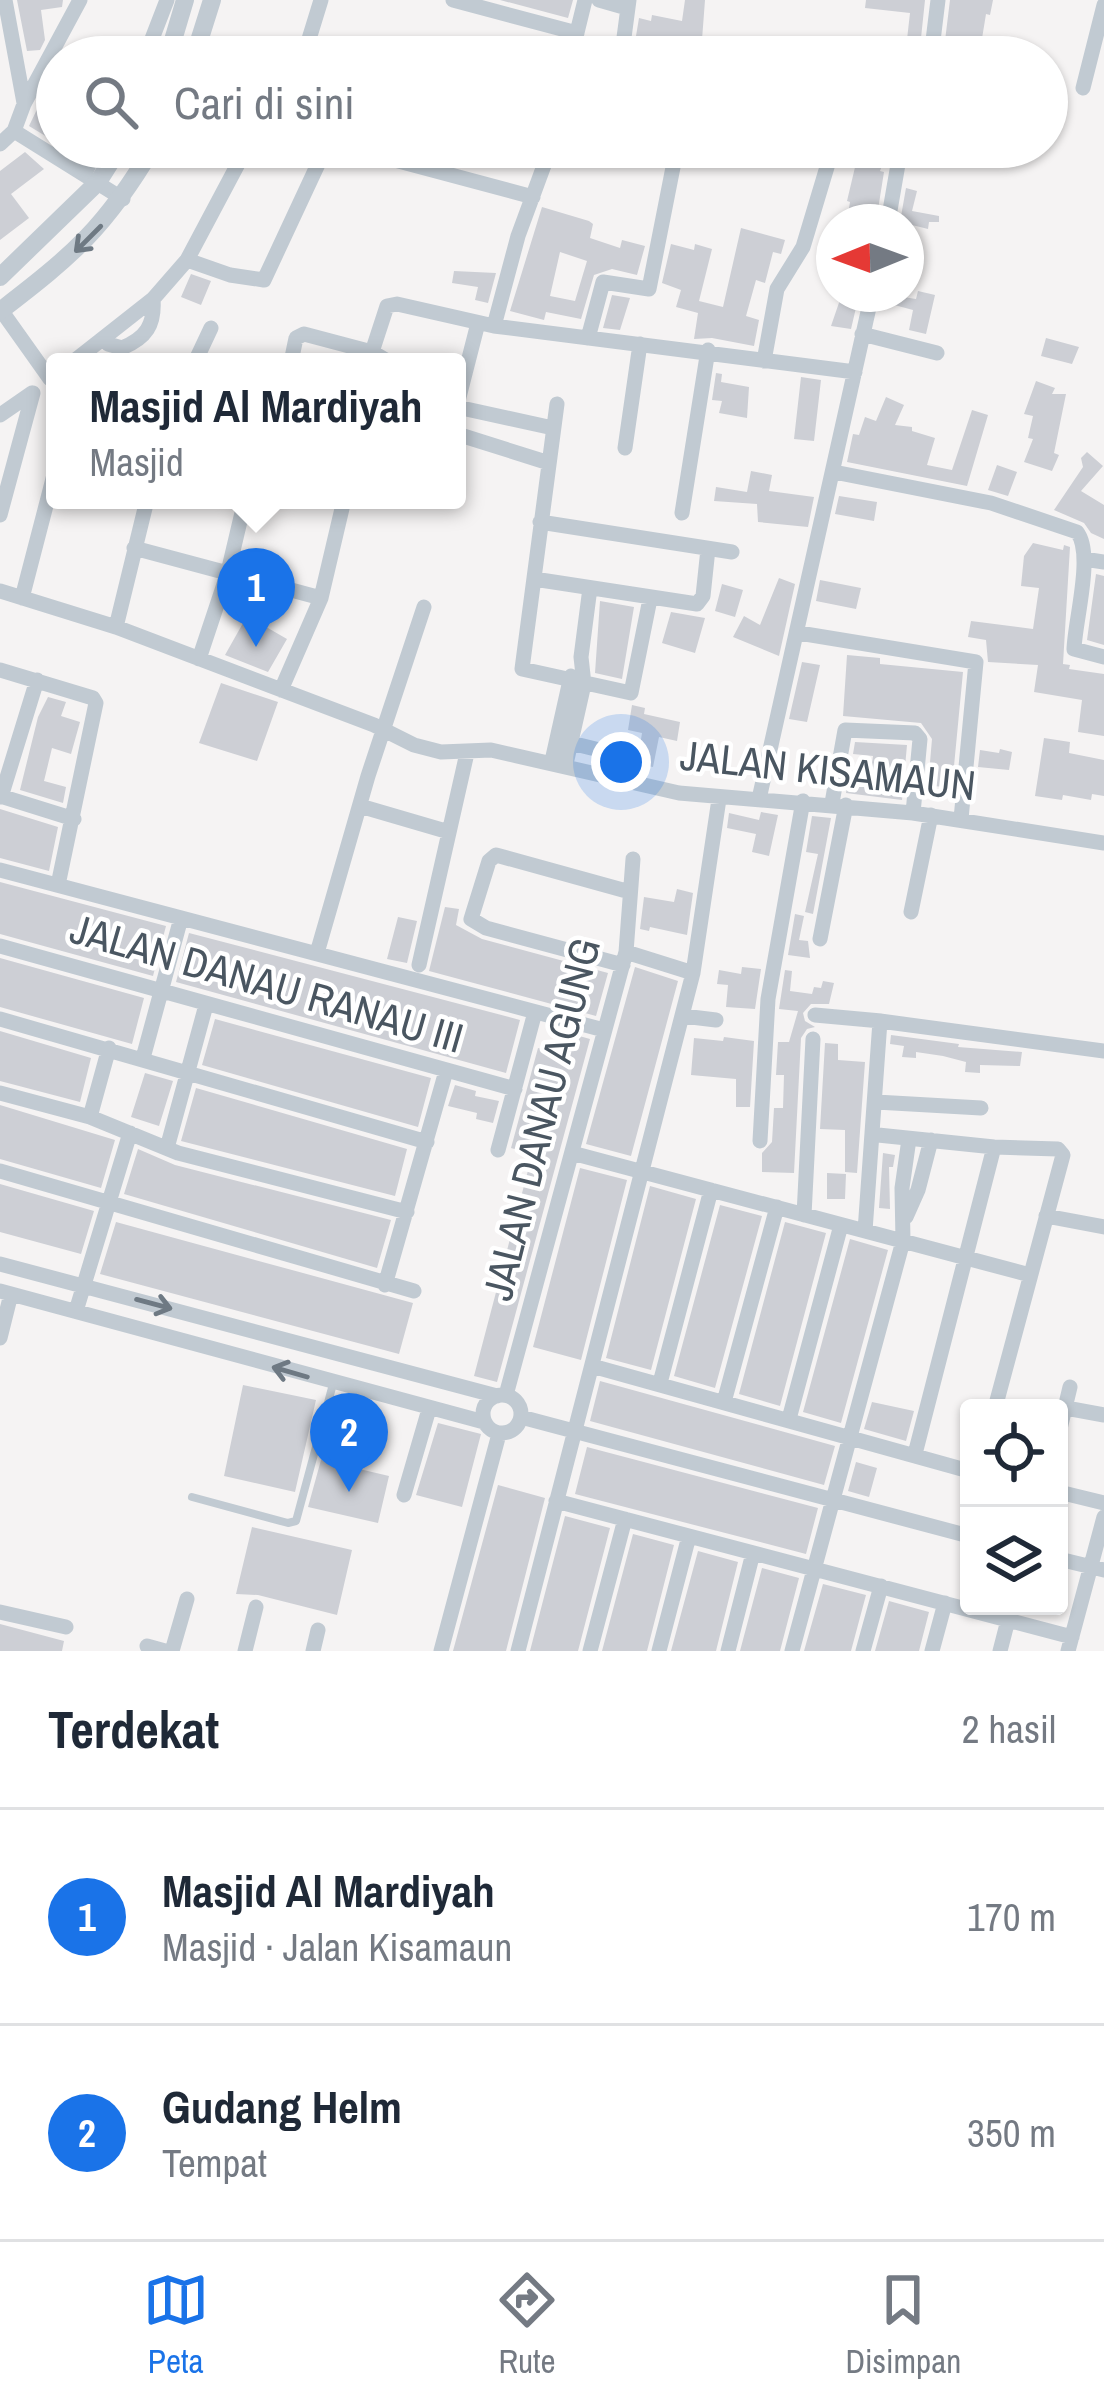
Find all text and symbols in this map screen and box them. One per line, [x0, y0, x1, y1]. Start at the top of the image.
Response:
search box [36, 36, 1068, 168]
icon: search [78, 69, 144, 135]
text: Cari di sini [174, 72, 355, 133]
north arrow [816, 204, 924, 312]
one-way arrow [74, 224, 102, 253]
popup [46, 353, 466, 509]
text: Masjid Al Mardiyah [90, 375, 422, 436]
text: Masjid [90, 436, 184, 488]
pin: 1 [217, 548, 295, 647]
street label: JALAN KISAMAUN [678, 727, 978, 813]
your location [591, 732, 651, 792]
street label: JALAN DANAU RANAU III [64, 900, 470, 1066]
street label: JALAN DANAU AGUNG [469, 932, 613, 1306]
one-way arrow [134, 1294, 172, 1316]
one-way arrow [272, 1359, 310, 1381]
pin: 2 [310, 1393, 388, 1492]
map controls [960, 1399, 1068, 1615]
button: locate [960, 1399, 1068, 1507]
button: layers [960, 1507, 1068, 1615]
text: Terdekat [48, 1695, 219, 1764]
text: 2 hasil [962, 1703, 1056, 1755]
text: Masjid Al Mardiyah [162, 1860, 495, 1921]
text: 1 [78, 1891, 96, 1943]
text: 170 m [967, 1891, 1056, 1943]
text: Masjid · Jalan Kisamaun [162, 1921, 512, 1973]
text: Gudang Helm [162, 2076, 402, 2137]
text: 2 [78, 2107, 96, 2159]
text: 350 m [967, 2107, 1056, 2159]
text: Tempat [162, 2137, 267, 2189]
tab: Peta [143, 2267, 209, 2383]
tab: Rute [494, 2267, 560, 2383]
tab: Disimpan [845, 2267, 961, 2383]

